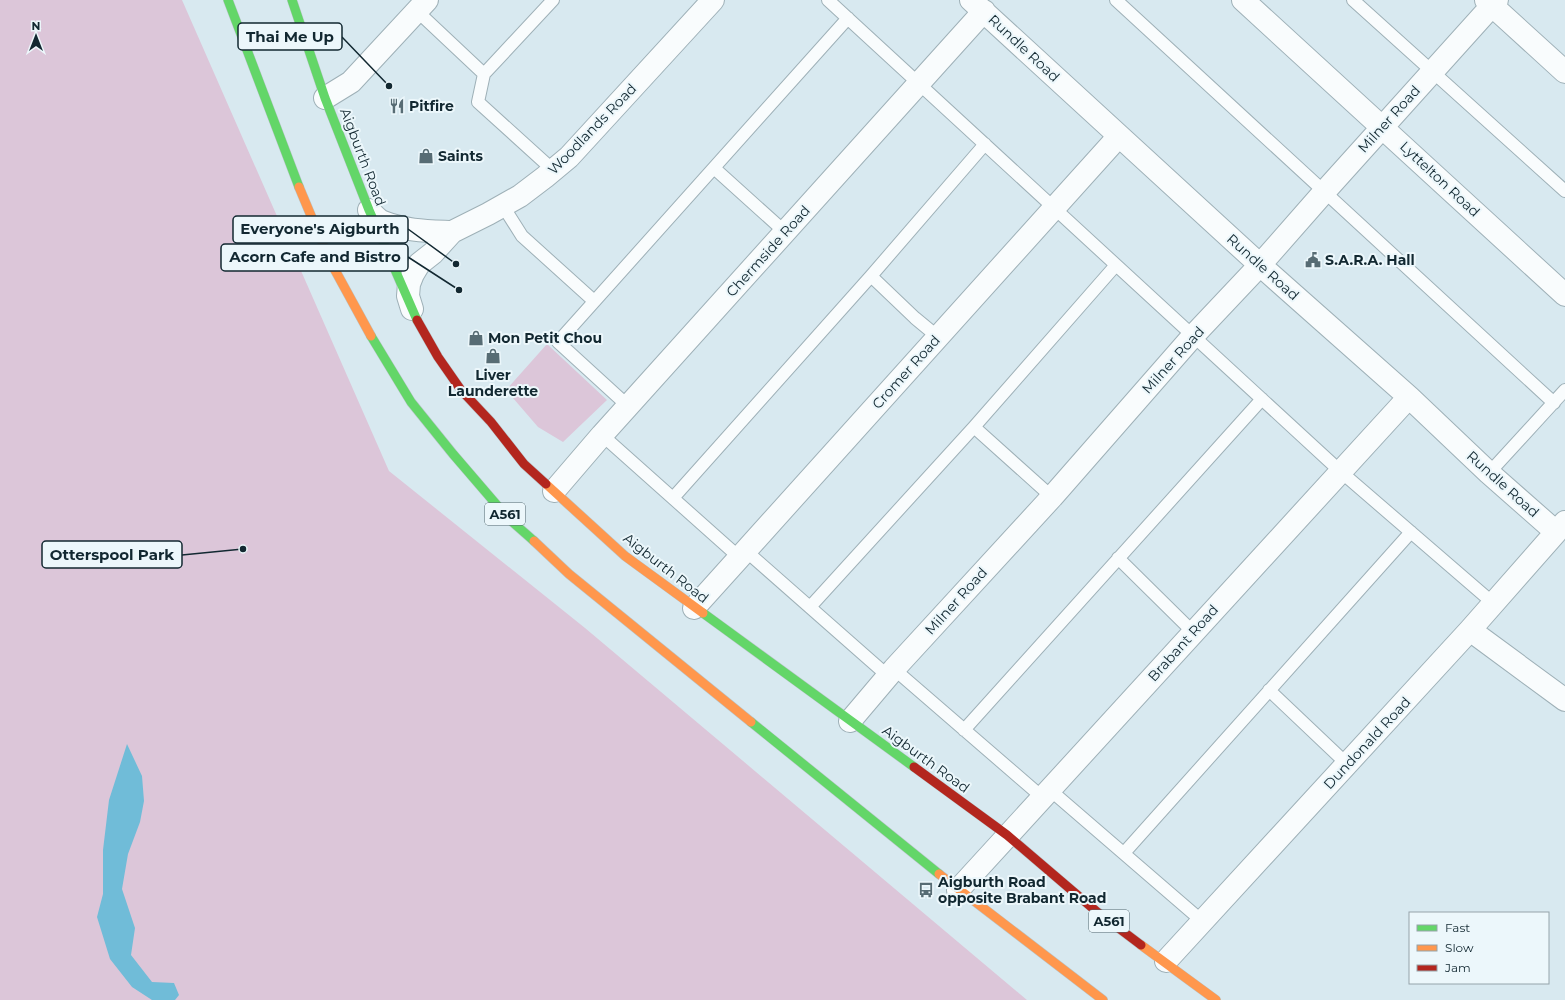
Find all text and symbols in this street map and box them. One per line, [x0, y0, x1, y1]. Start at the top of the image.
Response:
street label: Rundle Road [985, 10, 1063, 86]
north arrow [16, 16, 56, 56]
text: N [32, 19, 40, 33]
callout: Thai Me Up [238, 23, 342, 50]
text: Thai Me Up [246, 27, 334, 46]
street label: Woodlands Road [544, 80, 640, 178]
street label: Milner Road [1354, 81, 1424, 157]
restaurant icon: Pitfire [388, 97, 406, 115]
place label: Pitfire [409, 97, 454, 115]
street label: Aigburth Road [336, 105, 390, 209]
street label: Lyttelton Road [1396, 137, 1484, 221]
shop icon: Saints [417, 147, 435, 165]
place label: Saints [438, 147, 484, 165]
street label: Chermside Road [722, 201, 814, 301]
callout: Everyone's Aigburth [233, 216, 408, 243]
text: Everyone's Aigburth [240, 219, 400, 238]
street label: Rundle Road [1223, 230, 1303, 304]
callout: Acorn Cafe and Bistro [221, 244, 408, 271]
text: Acorn Cafe and Bistro [228, 247, 401, 266]
public building icon: S.A.R.A. Hall [1304, 251, 1322, 269]
place label: S.A.R.A. Hall [1325, 251, 1415, 269]
street label: Milner Road [1138, 322, 1208, 398]
shop icon: Mon Petit Chou [467, 329, 485, 347]
place label: Mon Petit Chou [488, 329, 602, 347]
street label: Cromer Road [868, 331, 944, 413]
shop icon: Liver Launderette [484, 347, 502, 365]
place label: Liver Launderette [448, 366, 538, 400]
street label: Rundle Road [1463, 447, 1543, 521]
road number: A561 [485, 503, 525, 525]
street label: Aigburth Road [620, 529, 712, 607]
callout: Otterspool Park [42, 541, 182, 568]
text: Otterspool Park [50, 545, 174, 564]
street label: Milner Road [921, 563, 991, 639]
street label: Brabant Road [1144, 601, 1222, 685]
street label: Dundonald Road [1320, 693, 1414, 793]
street label: Aigburth Road [879, 721, 973, 797]
place label: Aigburth Road opposite Brabant Road [937, 873, 1106, 907]
bus stop icon: Aigburth Road opposite Brabant Road [917, 881, 935, 899]
road number: A561 [1089, 910, 1129, 932]
legend [1409, 912, 1549, 984]
text: Fast [1445, 920, 1470, 935]
text: Slow [1445, 940, 1474, 955]
text: Jam [1444, 960, 1471, 975]

